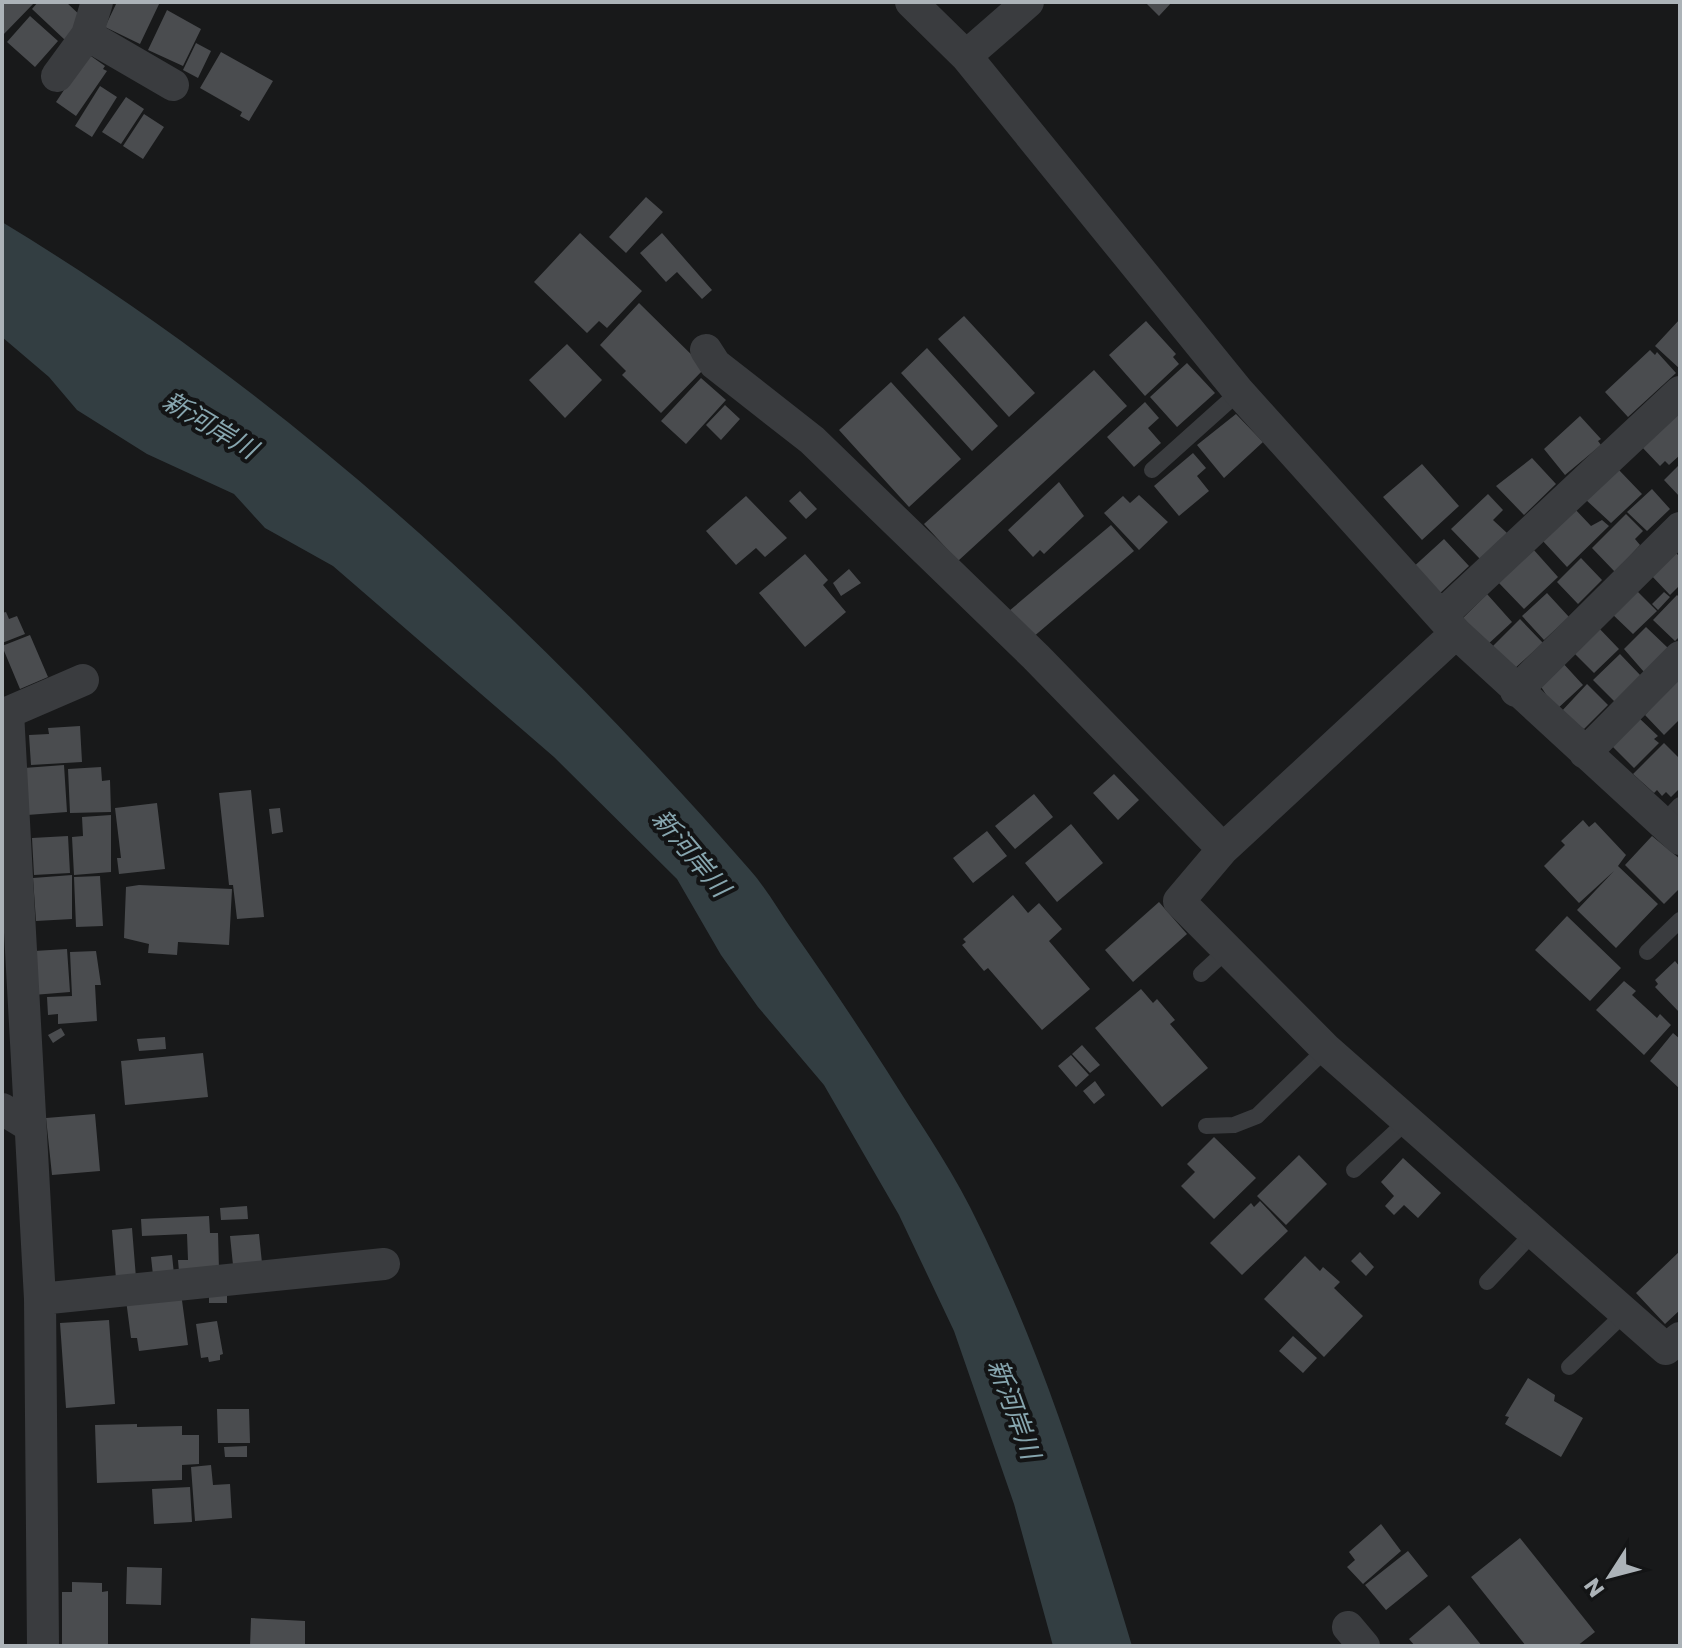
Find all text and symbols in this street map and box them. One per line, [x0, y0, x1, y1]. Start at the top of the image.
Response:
water label: 新河岸川 [156, 383, 266, 469]
water label: 新河岸川 [644, 802, 740, 907]
water label: 新河岸川 [979, 1354, 1050, 1467]
north arrow [1570, 1536, 1650, 1616]
text: N [1577, 1572, 1612, 1603]

